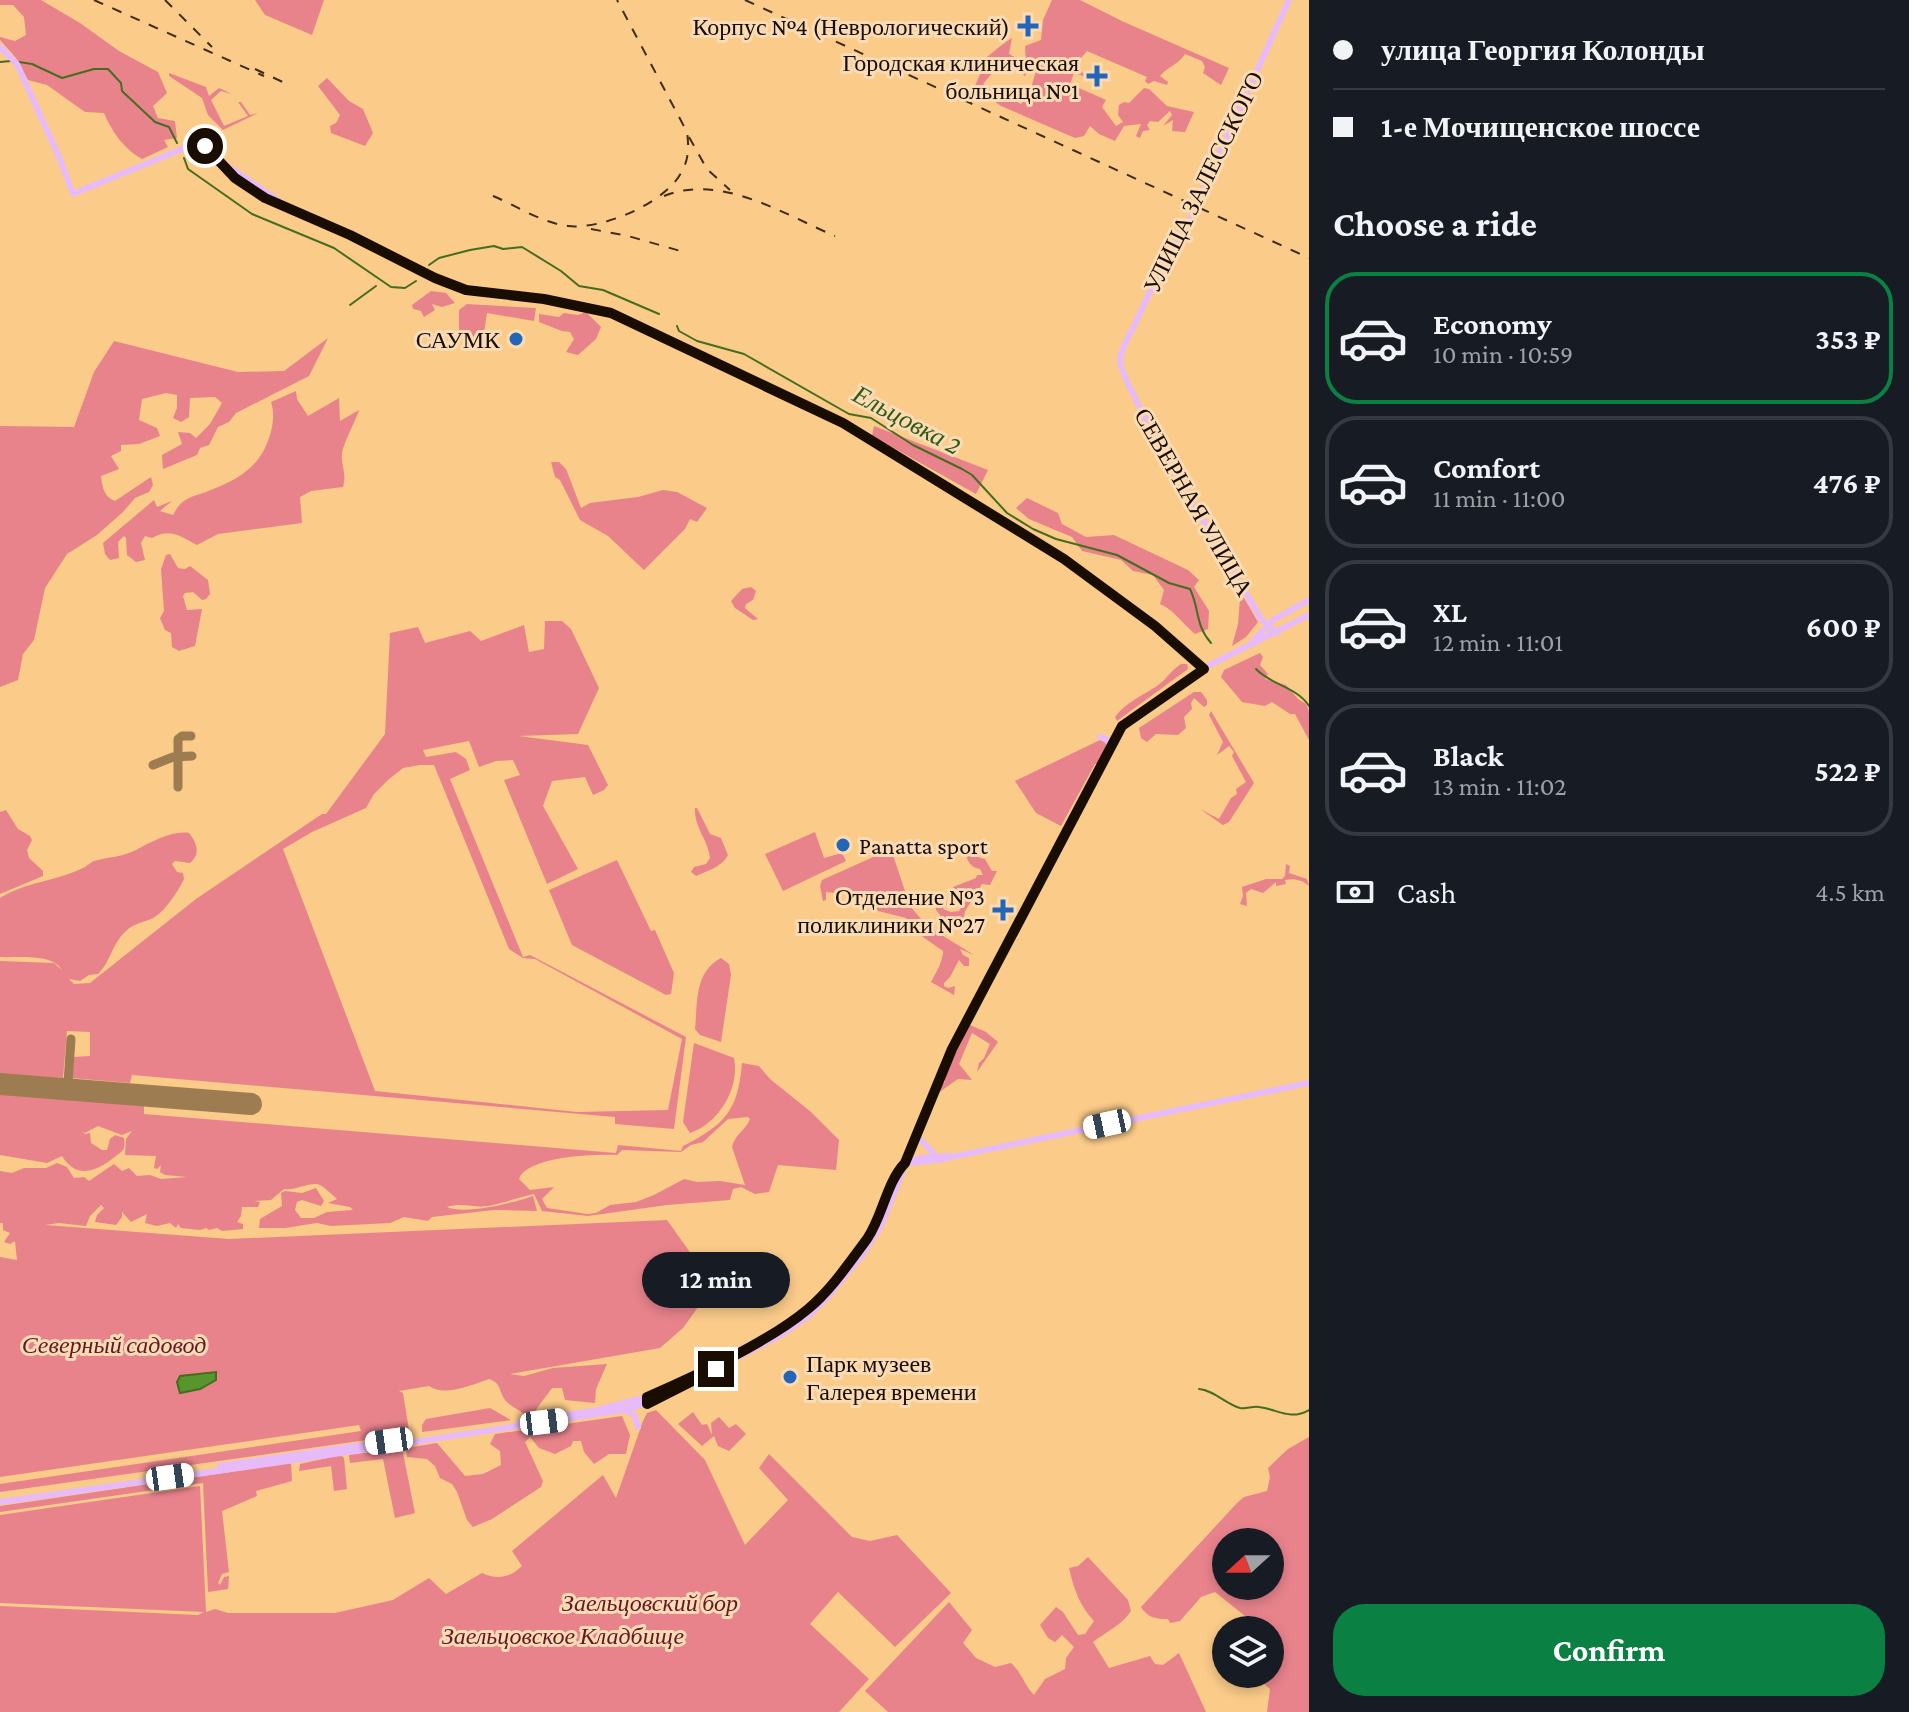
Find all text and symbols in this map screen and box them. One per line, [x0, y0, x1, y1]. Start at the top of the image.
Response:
place label: Корпус №4 (Неврологический) [692, 13, 1010, 41]
marker: Корпус №4 (Неврологический) [1017, 15, 1039, 37]
text: улица Георгия Колонды [1381, 33, 1705, 66]
place label: Городская клиническая больница №1 [842, 49, 1079, 104]
marker: Городская клиническая больница №1 [1086, 65, 1108, 87]
street label: УЛИЦА ЗАЛЕССКОГО [1138, 67, 1268, 297]
text: 1-е Мочищенское шоссе [1381, 110, 1700, 143]
route start [187, 128, 223, 164]
text: Choose a ride [1333, 204, 1537, 244]
icon: car [1337, 302, 1409, 374]
text: Economy [1433, 307, 1552, 340]
text: 353 ₽ [1815, 322, 1881, 355]
place label: САУМК [416, 326, 501, 353]
marker: САУМК [507, 330, 525, 348]
text: 10 min · 10:59 [1433, 340, 1573, 369]
water label: Ельцовка 2 [847, 379, 966, 461]
street label: СЕВЕРНАЯ УЛИЦА [1129, 403, 1259, 601]
icon: car [1337, 446, 1409, 518]
text: Comfort [1433, 451, 1540, 484]
text: 476 ₽ [1813, 466, 1881, 499]
text: 11 min · 11:00 [1433, 484, 1565, 513]
icon: car [1337, 590, 1409, 662]
text: XL [1433, 595, 1467, 628]
text: 600 ₽ [1806, 610, 1881, 643]
text: 12 min · 11:01 [1433, 628, 1563, 657]
icon: car [1337, 734, 1409, 806]
text: Black [1433, 739, 1504, 772]
text: 522 ₽ [1814, 754, 1881, 787]
text: 13 min · 11:02 [1433, 772, 1567, 801]
place label: Panatta sport [859, 832, 989, 859]
marker: Panatta sport [834, 836, 852, 854]
icon: cash [1333, 870, 1377, 914]
text: Cash [1397, 876, 1456, 909]
text: 4.5 km [1815, 878, 1885, 907]
place label: Отделение №3 поликлиники №27 [797, 883, 985, 938]
marker: Отделение №3 поликлиники №27 [992, 899, 1014, 921]
car [1081, 1107, 1133, 1141]
callout: 12 min [642, 1253, 790, 1309]
text: 12 min [680, 1265, 752, 1294]
park label: Северный садовод [22, 1331, 206, 1358]
place label: Парк музеев Галерея времени [806, 1350, 977, 1405]
route end [698, 1351, 734, 1387]
marker: Парк музеев Галерея времени [781, 1368, 799, 1386]
car [519, 1407, 569, 1437]
car [364, 1426, 414, 1456]
car [145, 1462, 195, 1492]
north arrow [1212, 1528, 1284, 1600]
map controls [1212, 1528, 1284, 1688]
park label: Заельцовский бор [562, 1589, 738, 1616]
button: Confirm [1333, 1604, 1885, 1696]
button: layers [1212, 1616, 1284, 1688]
park label: Заельцовское Кладбище [442, 1622, 684, 1649]

